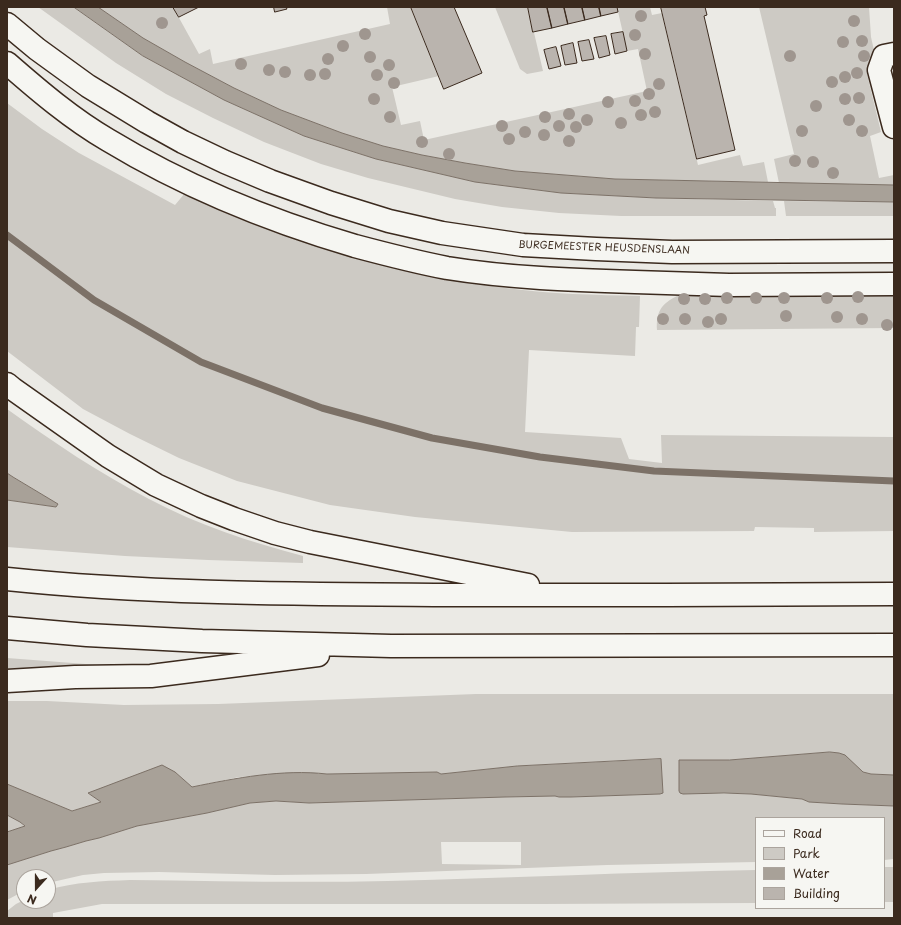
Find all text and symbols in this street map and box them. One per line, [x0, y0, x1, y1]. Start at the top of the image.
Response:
street label: BURGEMEESTER HEUSDENSLAAN [518, 239, 690, 257]
legend [755, 817, 885, 909]
text: Road [793, 824, 822, 842]
text: Park [793, 844, 820, 862]
text: Water [793, 864, 829, 882]
north arrow [16, 869, 56, 909]
text: Building [793, 884, 840, 902]
text: N [25, 890, 39, 909]

